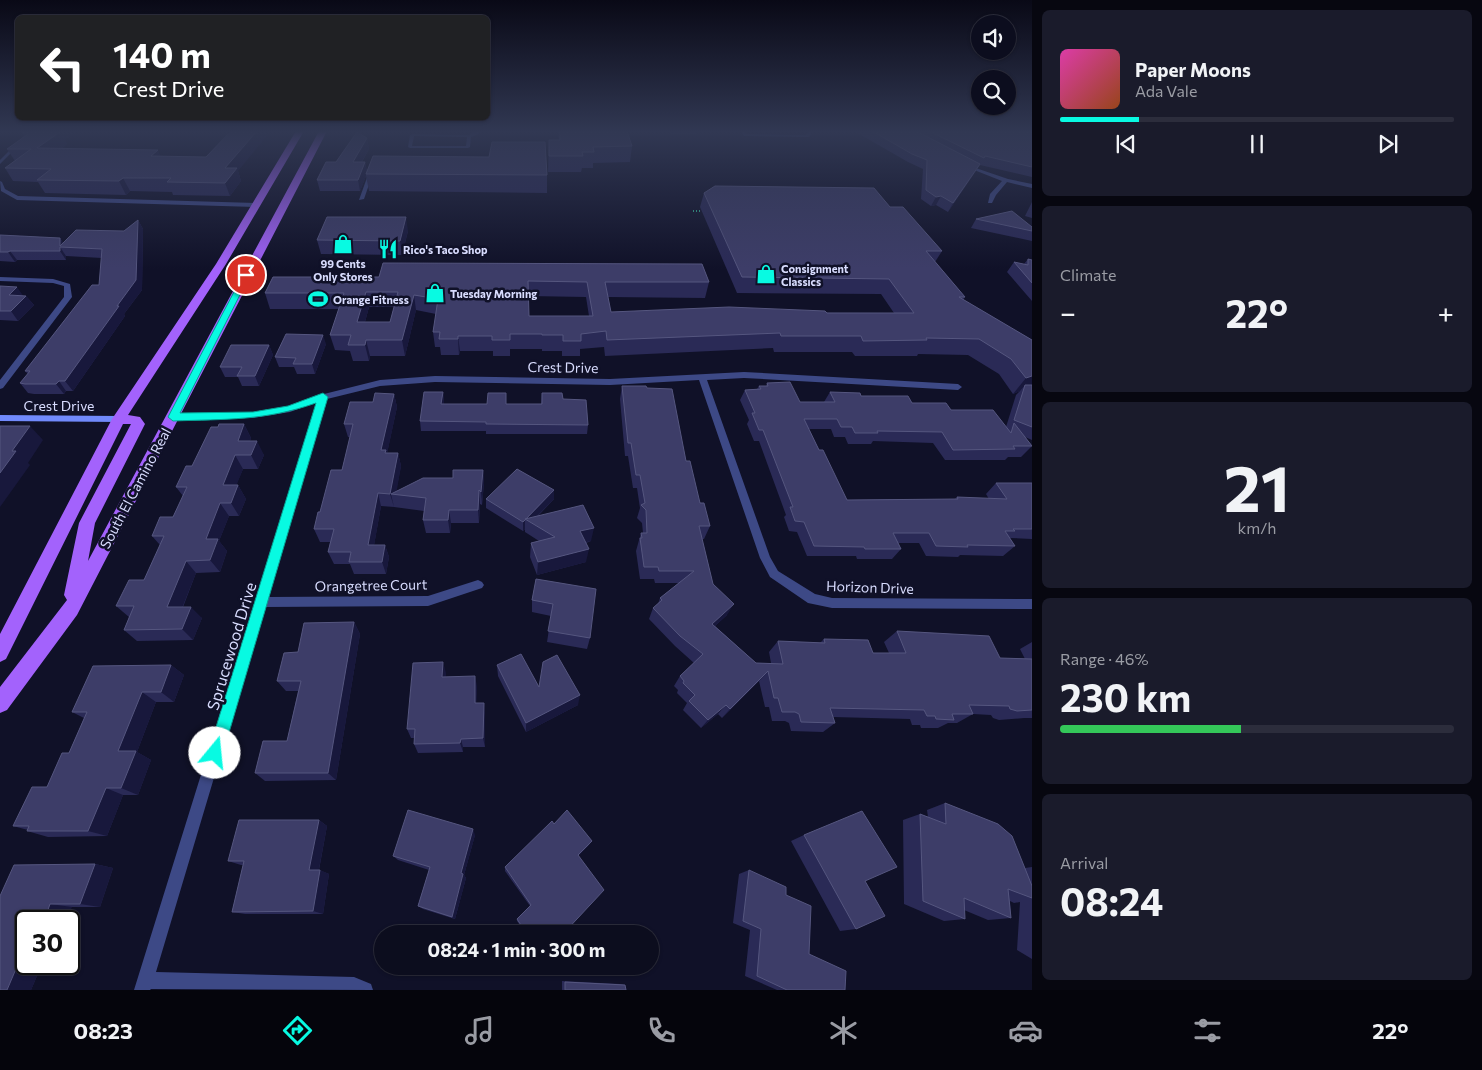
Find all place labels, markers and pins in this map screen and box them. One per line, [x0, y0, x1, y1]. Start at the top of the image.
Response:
shop icon: 99 Cents Only Stores [332, 233, 354, 255]
restaurant icon: Rico's Taco Shop [377, 238, 399, 260]
place label: Rico's Taco Shop [403, 243, 488, 256]
pin [225, 254, 267, 296]
place label: 99 Cents Only Stores [313, 257, 373, 283]
place label: Consignment Classics [781, 262, 849, 288]
shop icon: Consignment Classics [755, 263, 777, 285]
shop icon: Tuesday Morning [424, 282, 446, 304]
place label: Tuesday Morning [450, 287, 537, 300]
sports icon: Orange Fitness [307, 288, 329, 310]
place label: Orange Fitness [333, 293, 409, 306]

